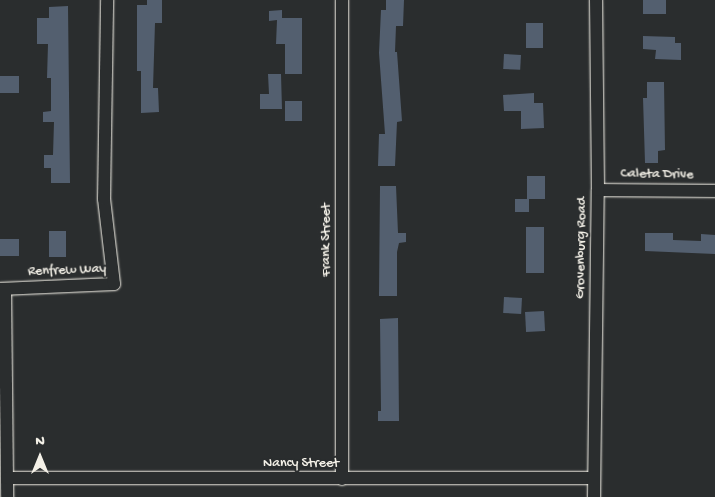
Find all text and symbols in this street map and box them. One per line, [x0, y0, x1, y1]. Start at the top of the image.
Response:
street label: Caleta Drive [620, 166, 694, 184]
street label: Grovenburg Road [573, 197, 591, 299]
street label: Frank Street [319, 203, 335, 277]
street label: Renfrew Way [28, 261, 106, 281]
north arrow [15, 432, 65, 482]
text: N [35, 433, 45, 450]
street label: Nancy Street [263, 456, 339, 472]

